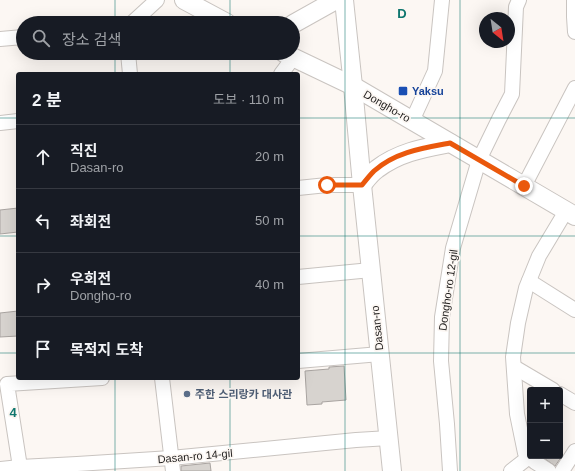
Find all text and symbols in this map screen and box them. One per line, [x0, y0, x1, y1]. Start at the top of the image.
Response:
text: D [397, 6, 407, 21]
north arrow [479, 12, 515, 48]
search box [16, 16, 300, 60]
icon: search [30, 27, 52, 49]
text: 장소 검색 [62, 31, 121, 48]
marker: Yaksu [397, 85, 409, 97]
place label: Yaksu [412, 85, 444, 97]
street label: Dongho-ro [361, 88, 413, 124]
text: 2 분 [32, 91, 62, 110]
text: 도보 · 110 m [213, 92, 284, 107]
text: 직진 [70, 142, 98, 159]
icon: ahead [32, 146, 54, 168]
text: 20 m [255, 149, 284, 164]
text: Dasan-ro [70, 160, 123, 175]
route start [318, 176, 336, 194]
route end [515, 177, 533, 195]
icon: left [32, 210, 54, 232]
text: 좌회전 [70, 213, 111, 230]
text: 50 m [255, 213, 284, 228]
street label: Dongho-ro 12-gil [436, 249, 460, 331]
text: 우회전 [70, 270, 111, 287]
icon: right [32, 274, 54, 296]
text: 40 m [255, 277, 284, 292]
text: Dongho-ro [70, 288, 131, 303]
street label: Dasan-ro [369, 305, 385, 351]
icon: arrive [32, 338, 54, 360]
text: 목적지 도착 [70, 341, 143, 358]
map controls [527, 387, 563, 459]
button: + [527, 387, 563, 423]
place label: 주한 스리랑카 대사관 [195, 388, 292, 400]
marker: 주한 스리랑카 대사관 [182, 389, 192, 399]
text: 4 [9, 405, 17, 420]
button: − [527, 423, 563, 459]
street label: Dasan-ro 14-gil [157, 447, 233, 465]

